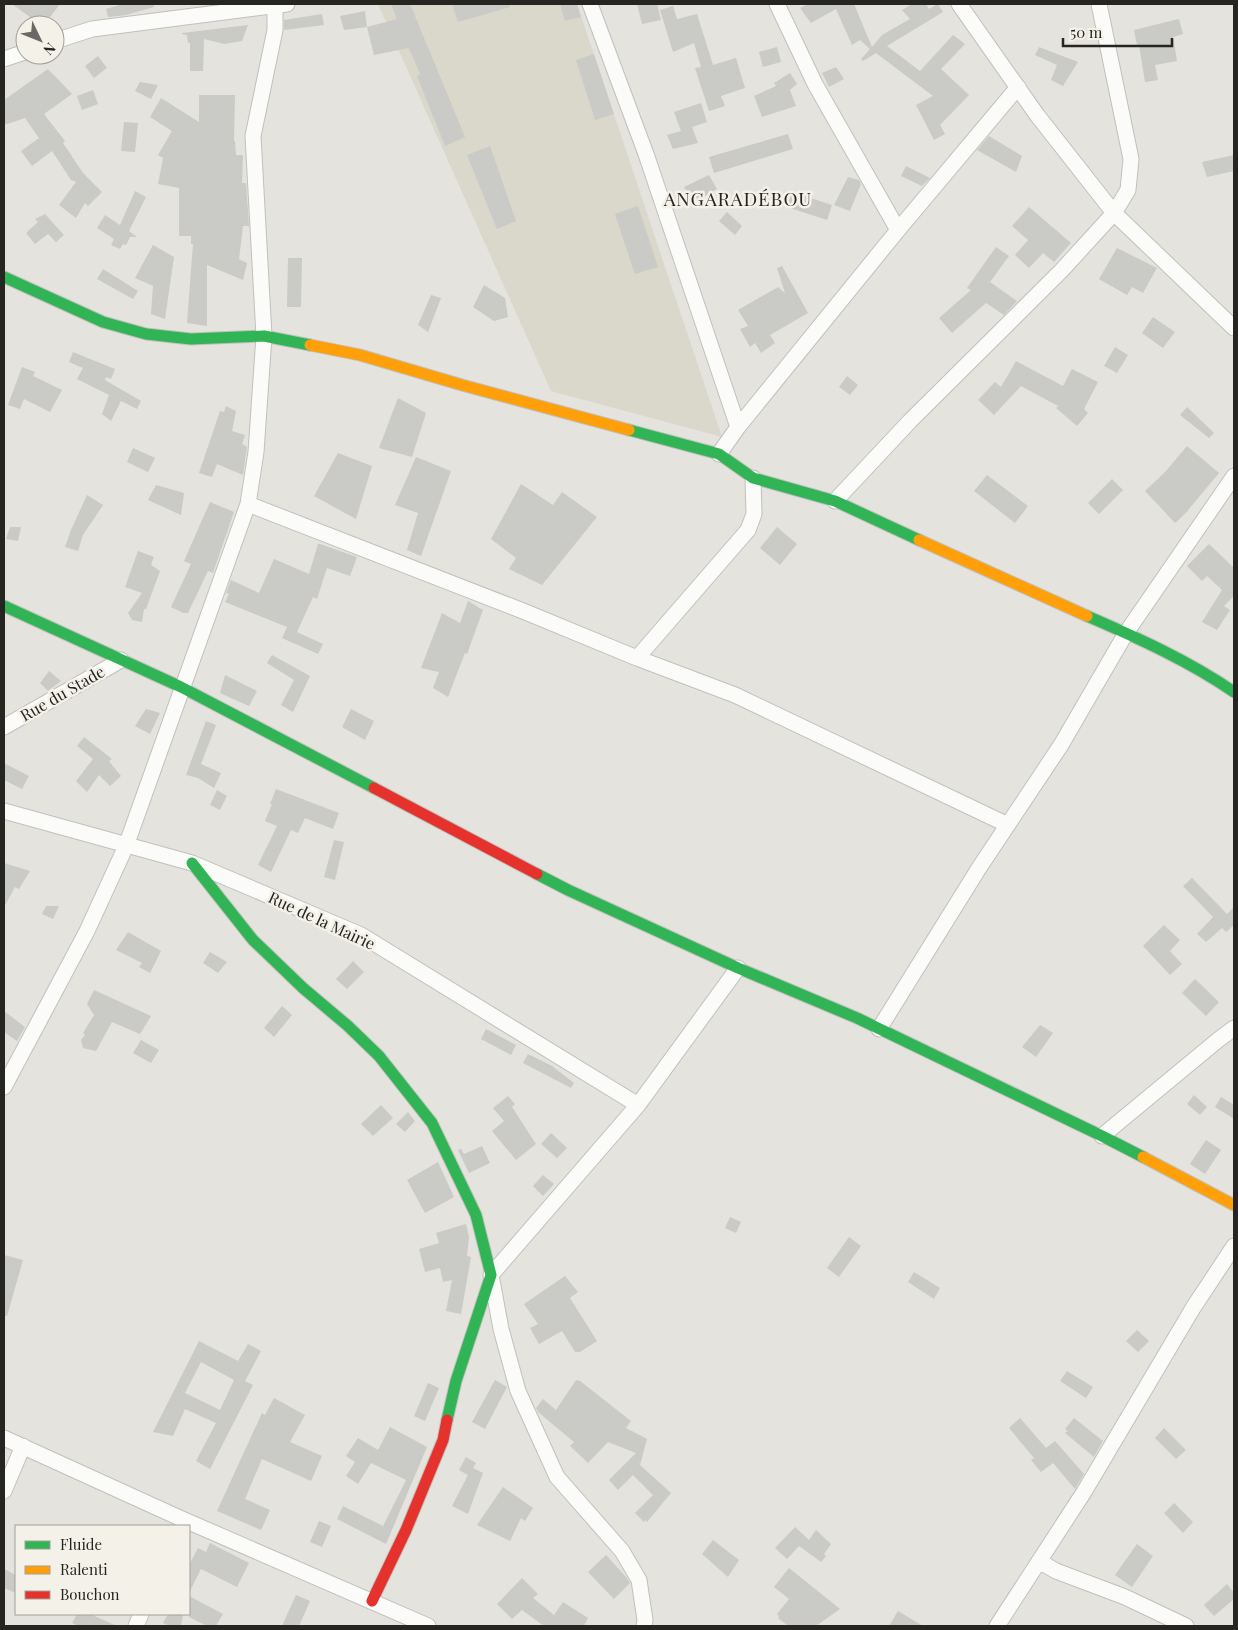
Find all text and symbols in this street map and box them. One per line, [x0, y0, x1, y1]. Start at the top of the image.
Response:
north arrow [15, 15, 65, 65]
scale bar [1063, 15, 1172, 47]
text: 50 m [1070, 22, 1103, 42]
text: N [39, 39, 60, 59]
district label: ANGARADÉBOU [663, 185, 812, 211]
street label: Rue du Stade [16, 660, 108, 726]
street label: Rue de la Mairie [265, 886, 379, 954]
legend [15, 1525, 190, 1615]
text: Fluide [60, 1534, 102, 1554]
text: Ralenti [60, 1559, 108, 1579]
text: Bouchon [60, 1584, 120, 1604]

